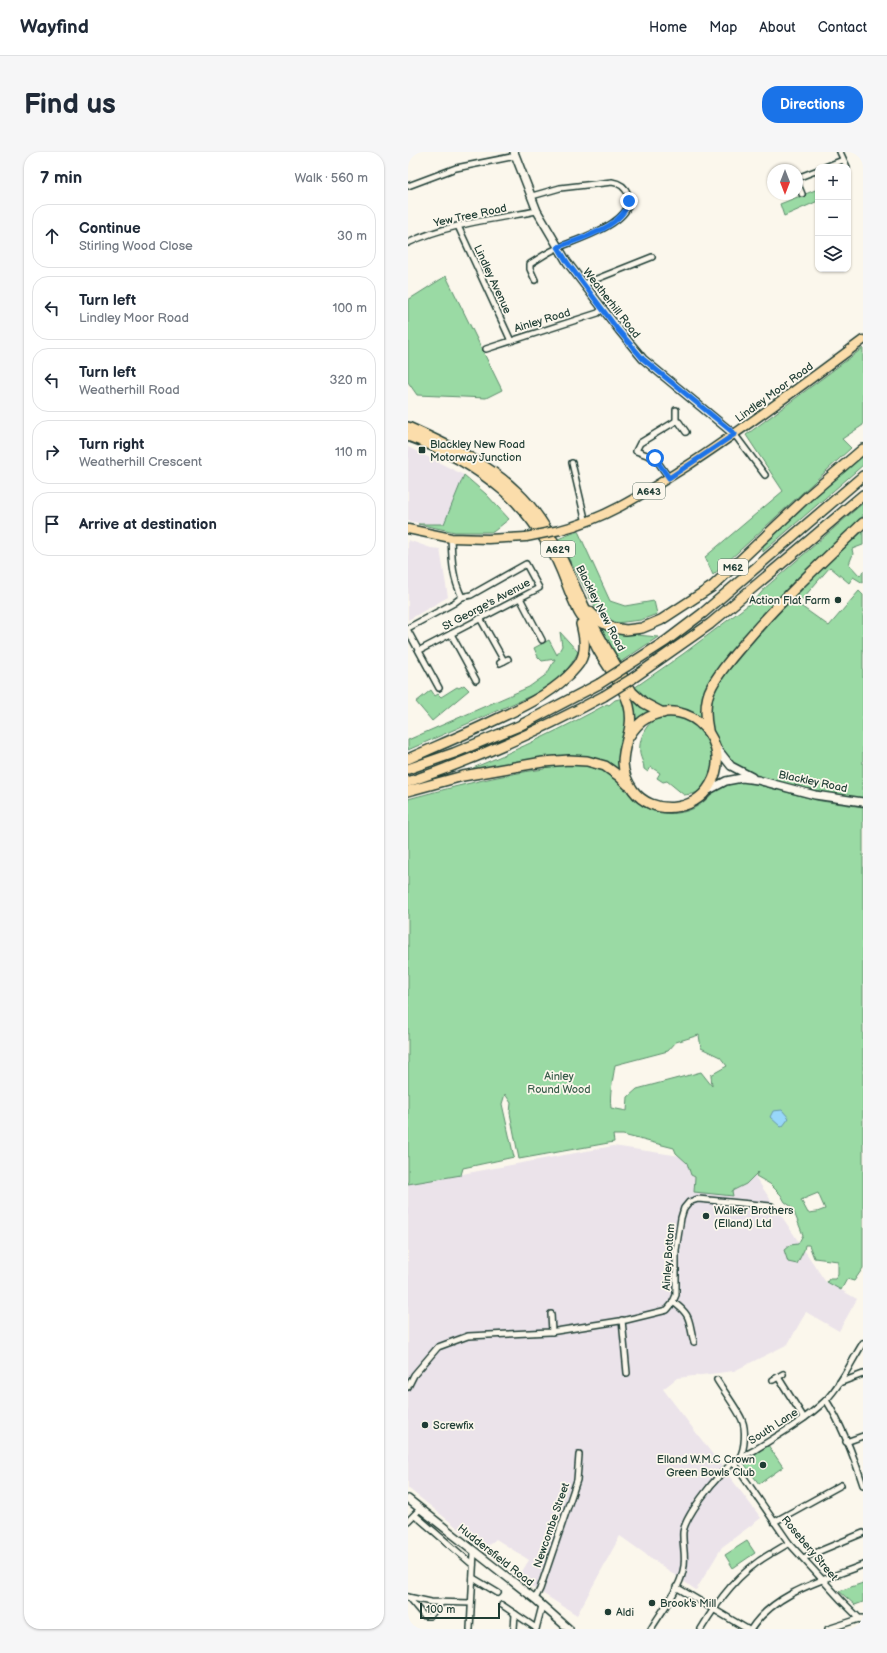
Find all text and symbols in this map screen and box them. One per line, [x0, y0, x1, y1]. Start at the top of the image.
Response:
text: Wayfind [20, 16, 89, 39]
text: Home [649, 19, 687, 36]
text: Map [709, 19, 737, 36]
text: About [759, 19, 796, 36]
text: Contact [818, 19, 867, 36]
button: Directions [762, 86, 863, 123]
text: Find us [24, 88, 116, 121]
north arrow [767, 164, 803, 200]
map controls [815, 164, 851, 272]
button: + [815, 164, 851, 200]
text: 7 min [40, 168, 82, 188]
text: Walk · 560 m [294, 170, 368, 186]
route end [620, 192, 638, 210]
button: − [815, 200, 851, 236]
street label: Yew Tree Road [431, 201, 508, 230]
text: Continue [79, 219, 141, 238]
icon: ahead [41, 225, 63, 247]
text: 30 m [337, 228, 367, 244]
button: layers [815, 236, 851, 272]
text: Stirling Wood Close [79, 238, 193, 254]
street label: Lindley Avenue [471, 243, 514, 316]
street label: Weatherhill Road [580, 266, 643, 341]
text: Turn left [79, 291, 136, 310]
icon: left [41, 297, 63, 319]
text: 100 m [332, 300, 367, 316]
street label: Ainley Road [512, 306, 572, 335]
text: Lindley Moor Road [79, 310, 189, 326]
street label: Lindley Moor Road [733, 360, 816, 425]
text: Turn left [79, 363, 136, 382]
icon: left [41, 369, 63, 391]
text: 320 m [329, 372, 367, 388]
text: Weatherhill Road [79, 382, 180, 398]
text: Turn right [79, 435, 144, 454]
place label: Blackley New Road Motorway Junction [430, 438, 525, 464]
icon: right [41, 441, 63, 463]
text: 110 m [335, 444, 367, 460]
marker: Blackley New Road Motorway Junction [417, 445, 427, 455]
route start [646, 449, 664, 467]
text: Weatherhill Crescent [79, 454, 202, 470]
road number: A643 [633, 483, 665, 499]
icon: arrive [41, 513, 63, 535]
text: Arrive at destination [79, 515, 217, 534]
road number: A629 [541, 541, 575, 557]
road number: M62 [718, 559, 748, 575]
street label: Blackley New Road [573, 563, 628, 654]
street label: St George's Avenue [440, 576, 533, 633]
place label: Action Flat Farm [749, 594, 830, 607]
marker: Action Flat Farm [833, 595, 843, 605]
street label: Blackley Road [777, 768, 848, 795]
park label: Ainley Round Wood [527, 1070, 591, 1096]
place label: Walker Brothers (Elland) Ltd [714, 1204, 794, 1230]
marker: Walker Brothers (Elland) Ltd [701, 1211, 711, 1221]
street label: Ainley Bottom [660, 1223, 677, 1291]
street label: South Lane [746, 1405, 801, 1447]
place label: Screwfix [433, 1419, 474, 1432]
marker: Screwfix [420, 1420, 430, 1430]
place label: Elland W.M.C Crown Green Bowls Club [657, 1453, 755, 1479]
marker: Elland W.M.C Crown Green Bowls Club [758, 1460, 768, 1470]
street label: Newcombe Street [531, 1480, 572, 1569]
street label: Rosebery Street [779, 1513, 841, 1584]
street label: Huddersfield Road [455, 1522, 536, 1589]
place label: Brook's Mill [660, 1597, 716, 1610]
marker: Brook's Mill [647, 1598, 657, 1608]
scale bar [420, 1601, 500, 1620]
text: 100 m [426, 1603, 455, 1616]
place label: Aldi [616, 1606, 634, 1619]
marker: Aldi [603, 1607, 613, 1617]

